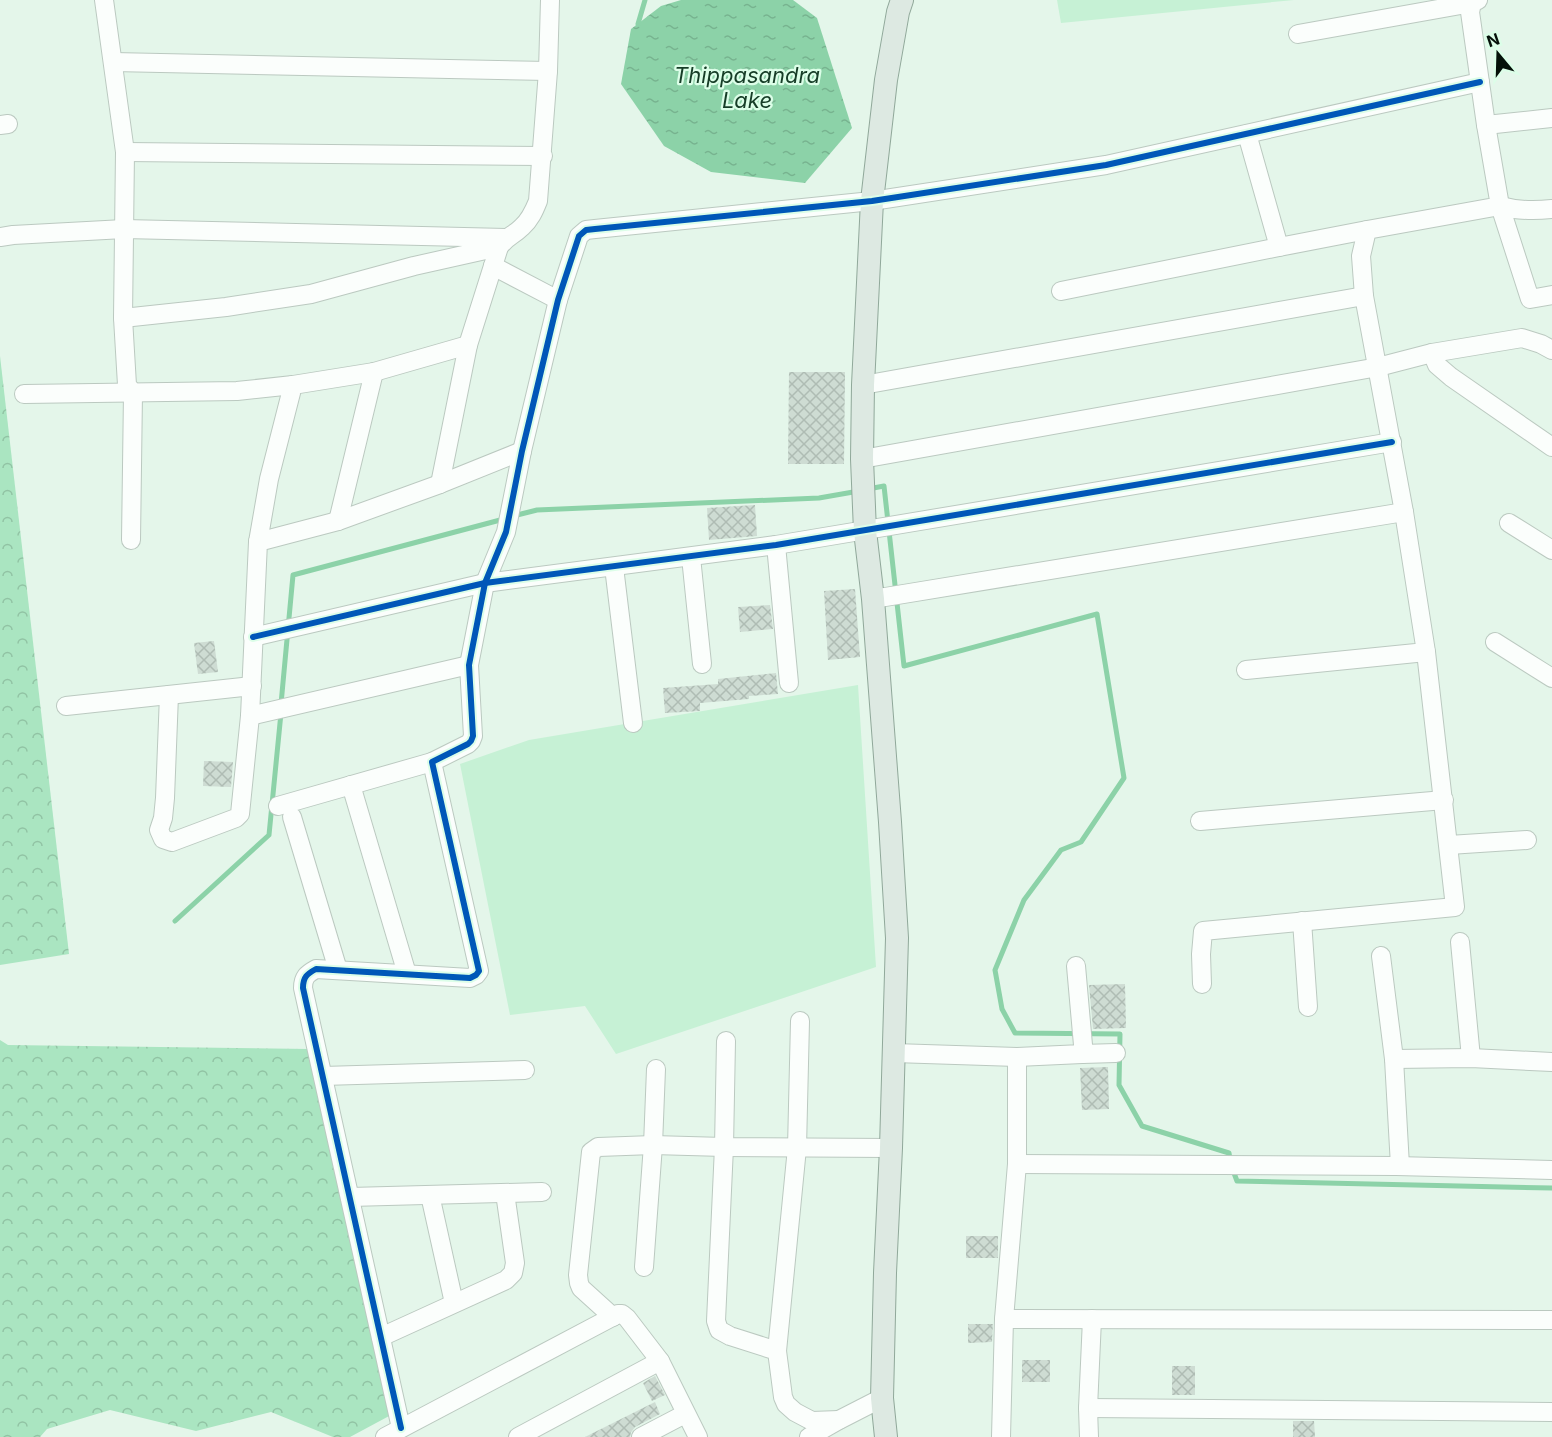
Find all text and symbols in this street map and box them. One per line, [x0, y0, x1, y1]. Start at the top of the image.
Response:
north arrow [1468, 24, 1528, 84]
text: N [1484, 28, 1502, 51]
water label: Thippasandra Lake [674, 62, 820, 113]

